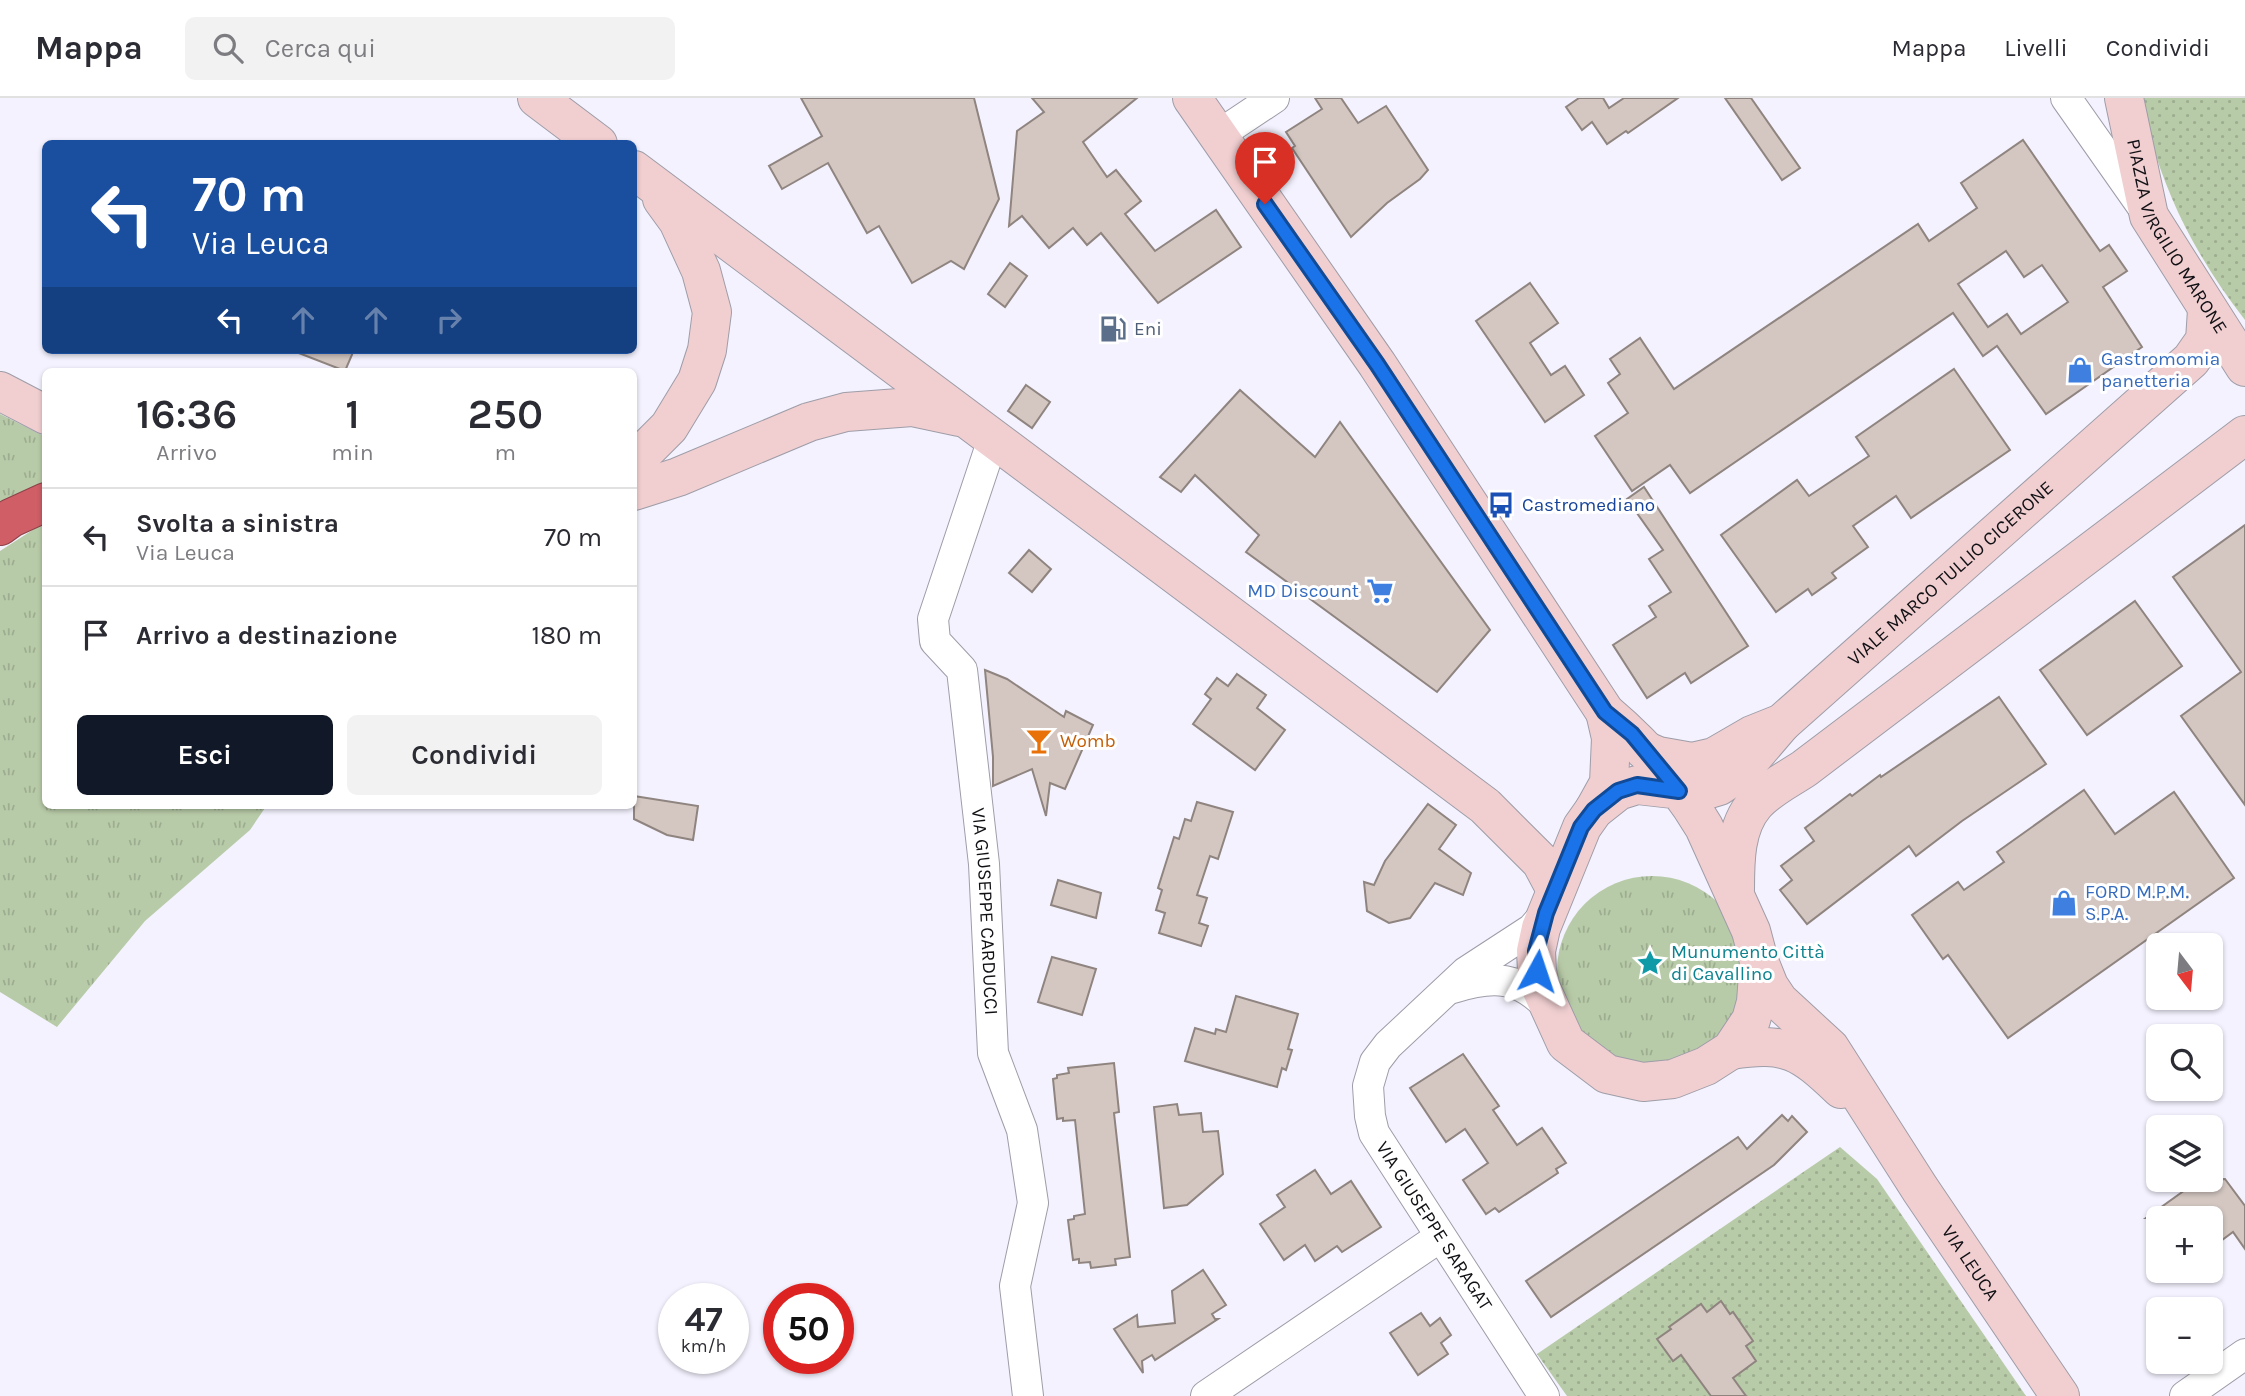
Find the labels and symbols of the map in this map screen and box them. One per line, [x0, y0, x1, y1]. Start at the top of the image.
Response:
pin [1235, 132, 1295, 204]
street label: PIAZZA VIRGILIO MARONE [2122, 137, 2232, 338]
fuel station icon: Eni [1098, 314, 1128, 344]
place label: Eni [1134, 318, 1162, 340]
place label: Gastromomia panetteria [2101, 348, 2220, 392]
shop icon: Gastromomia panetteria [2065, 355, 2095, 385]
street label: VIALE MARCO TULLIO CICERONE [1844, 477, 2058, 670]
bus stop icon: Castromediano [1486, 490, 1516, 520]
place label: Castromediano [1522, 494, 1655, 516]
supermarket icon: MD Discount [1365, 576, 1395, 606]
place label: MD Discount [1247, 580, 1359, 602]
bar icon: Womb [1024, 726, 1054, 756]
place label: Womb [1060, 730, 1116, 752]
street label: VIA GIUSEPPE CARDUCCI [967, 807, 1002, 1016]
place label: FORD M.P.M. S.P.A. [2085, 881, 2189, 925]
shop icon: FORD M.P.M. S.P.A. [2049, 888, 2079, 918]
north arrow [2146, 933, 2222, 1010]
position arrow [1500, 934, 1574, 1008]
place label: Munumento Città di Cavallino [1671, 941, 1825, 985]
place icon: Munumento Città di Cavallino [1635, 948, 1665, 978]
street label: VIA GIUSEPPE SARAGAT [1371, 1138, 1497, 1315]
street label: VIA LEUCA [1937, 1221, 2003, 1305]
speed limit sign: 50 [763, 1283, 854, 1374]

